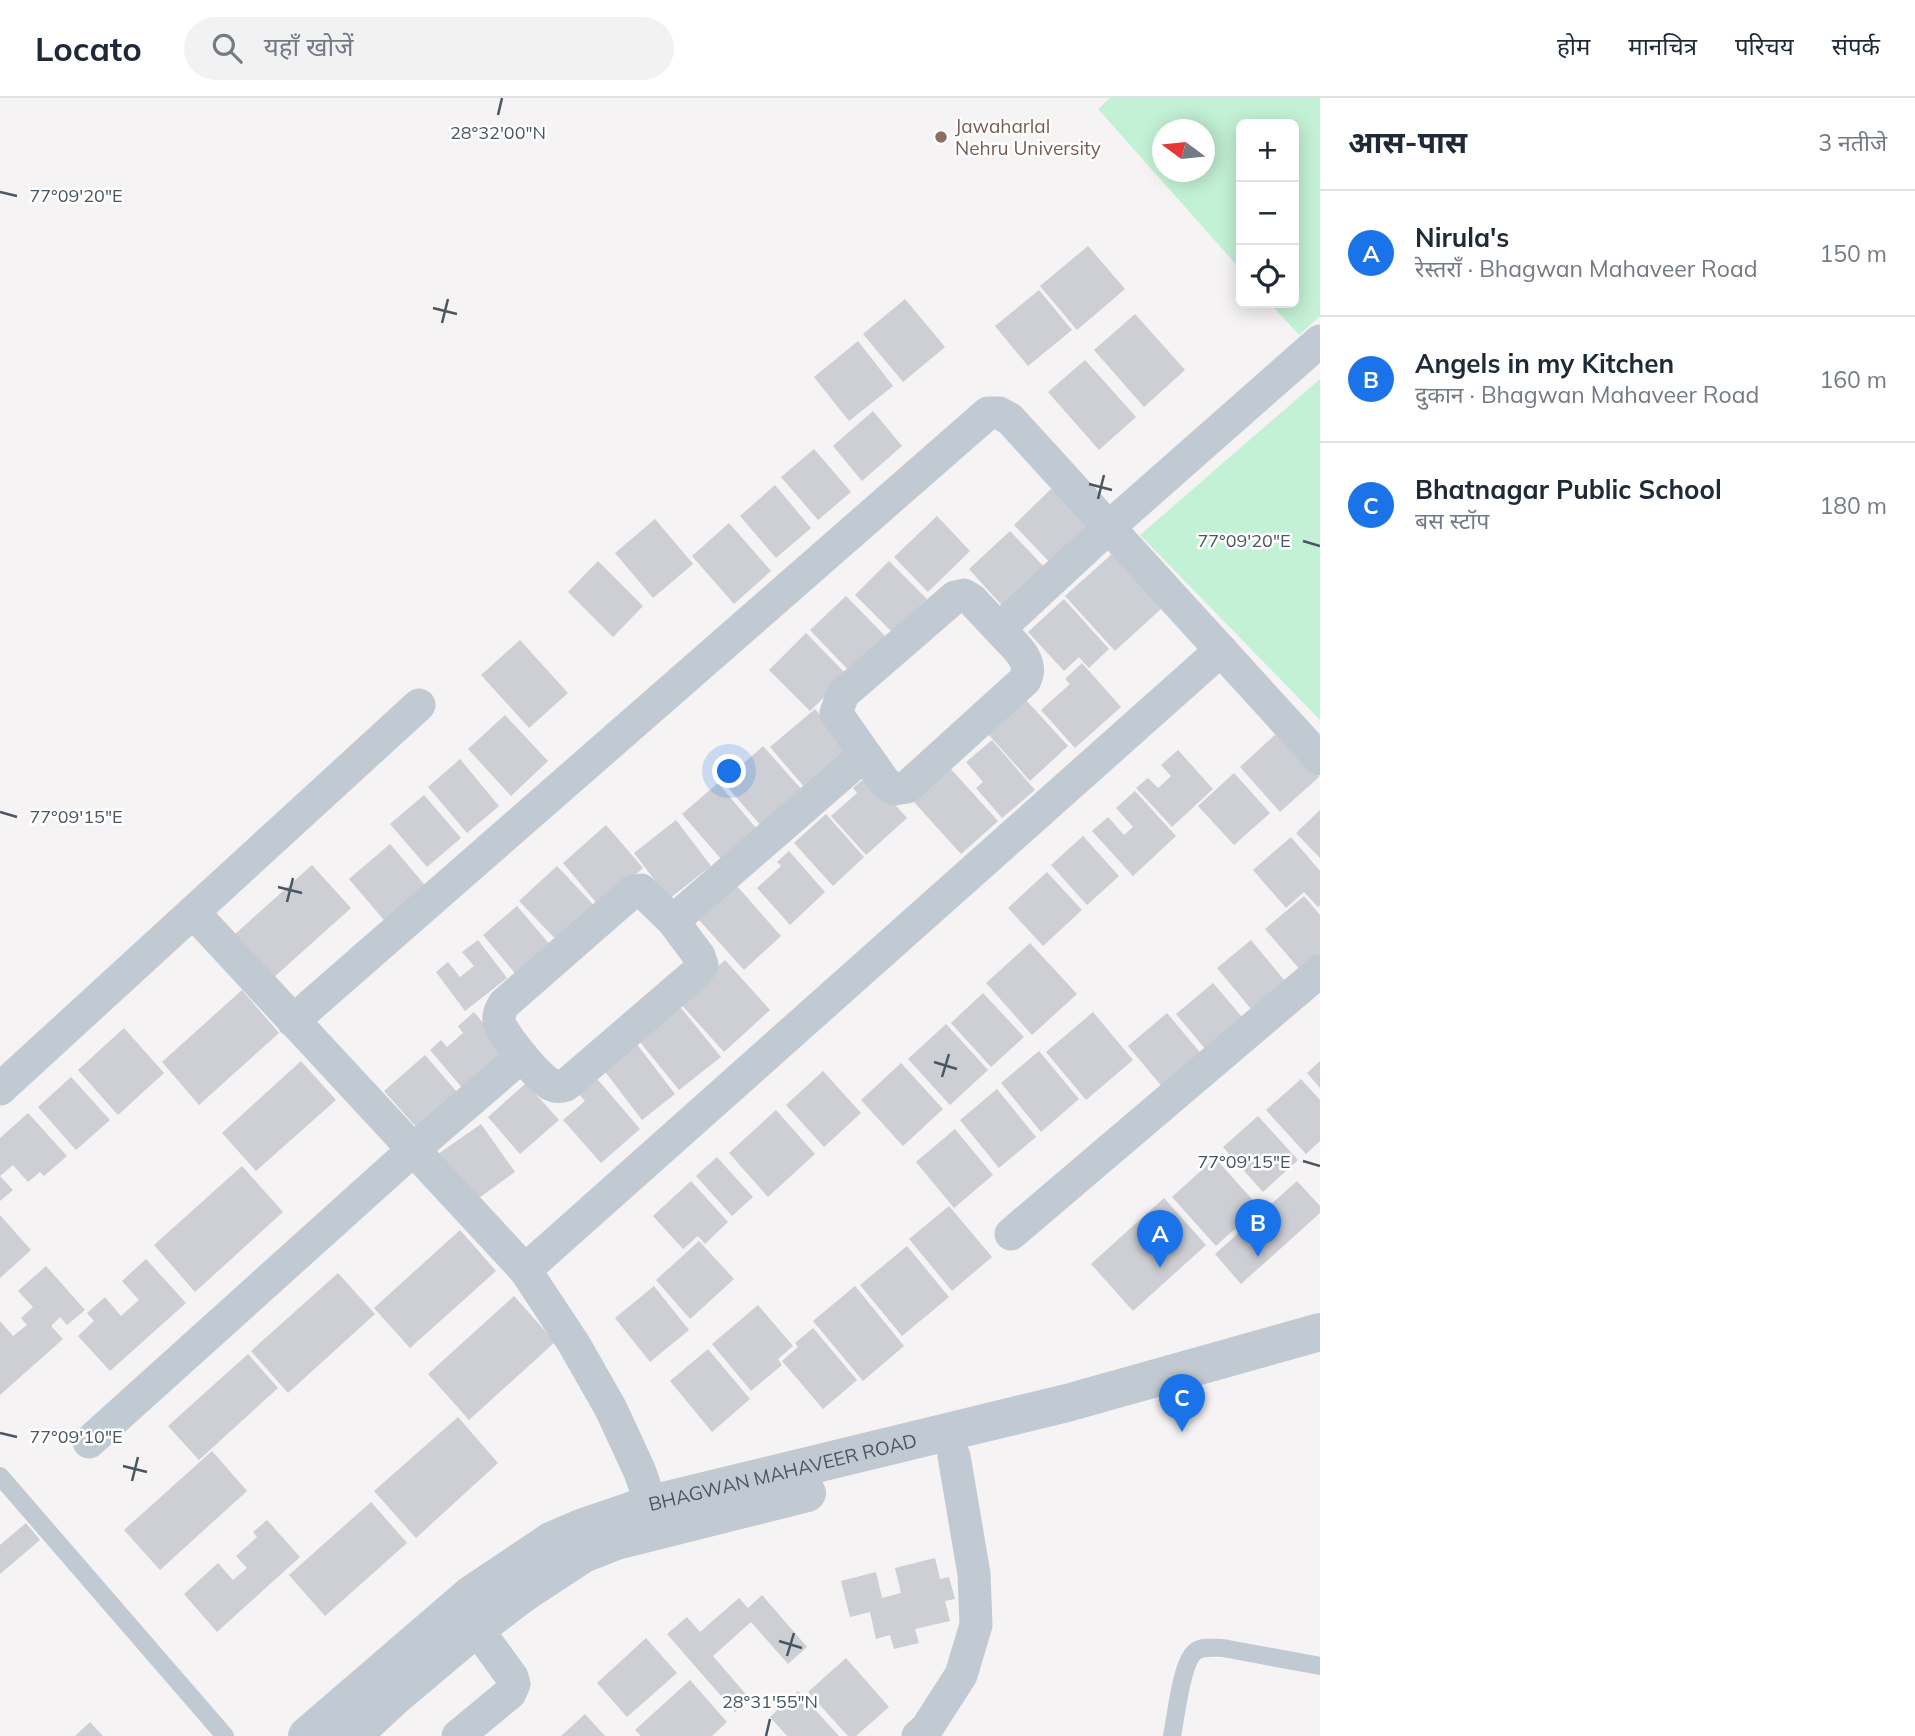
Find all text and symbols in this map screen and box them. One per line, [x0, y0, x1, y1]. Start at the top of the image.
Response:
search box [184, 17, 674, 80]
text: Locato [35, 28, 142, 69]
icon: search [208, 29, 246, 67]
text: यहाँ खोजें [264, 30, 353, 63]
text: होम [1557, 31, 1590, 61]
text: मानचित्र [1628, 31, 1697, 61]
text: परिचय [1735, 31, 1794, 61]
text: संपर्क [1832, 31, 1880, 61]
place label: Jawaharlal Nehru University [955, 114, 1101, 160]
north arrow [1152, 119, 1215, 182]
map controls [1236, 119, 1299, 308]
button: + [1236, 119, 1299, 182]
text: 28°32'00"N [450, 121, 546, 144]
text: आस-पास [1348, 123, 1467, 161]
text: 3 नतीजे [1818, 128, 1887, 157]
marker: Jawaharlal Nehru University [933, 129, 949, 145]
button: − [1236, 182, 1299, 245]
text: 77°09'20"E [29, 184, 123, 207]
text: Nirula's [1415, 221, 1509, 254]
text: A [1362, 239, 1380, 268]
text: 150 m [1819, 239, 1887, 268]
button: locate [1236, 245, 1299, 308]
text: रेस्तराँ · Bhagwan Mahaveer Road [1415, 254, 1757, 283]
text: Angels in my Kitchen [1415, 347, 1674, 380]
text: B [1363, 365, 1379, 394]
text: 160 m [1819, 365, 1887, 394]
text: दुकान · Bhagwan Mahaveer Road [1415, 380, 1759, 409]
text: Bhatnagar Public School [1415, 473, 1722, 506]
text: C [1363, 491, 1379, 520]
text: 180 m [1819, 491, 1887, 520]
text: बस स्टॉप [1415, 506, 1489, 535]
text: 77°09'20"E [1197, 529, 1291, 552]
your location [712, 754, 746, 788]
text: 77°09'15"E [29, 805, 123, 828]
text: 77°09'15"E [1197, 1150, 1291, 1173]
pin: B [1235, 1199, 1281, 1257]
pin: A [1137, 1210, 1183, 1268]
pin: C [1159, 1374, 1205, 1432]
text: 77°09'10"E [29, 1425, 123, 1448]
street label: BHAGWAN MAHAVEER ROAD [646, 1428, 919, 1516]
text: 28°31'55"N [722, 1690, 818, 1713]

